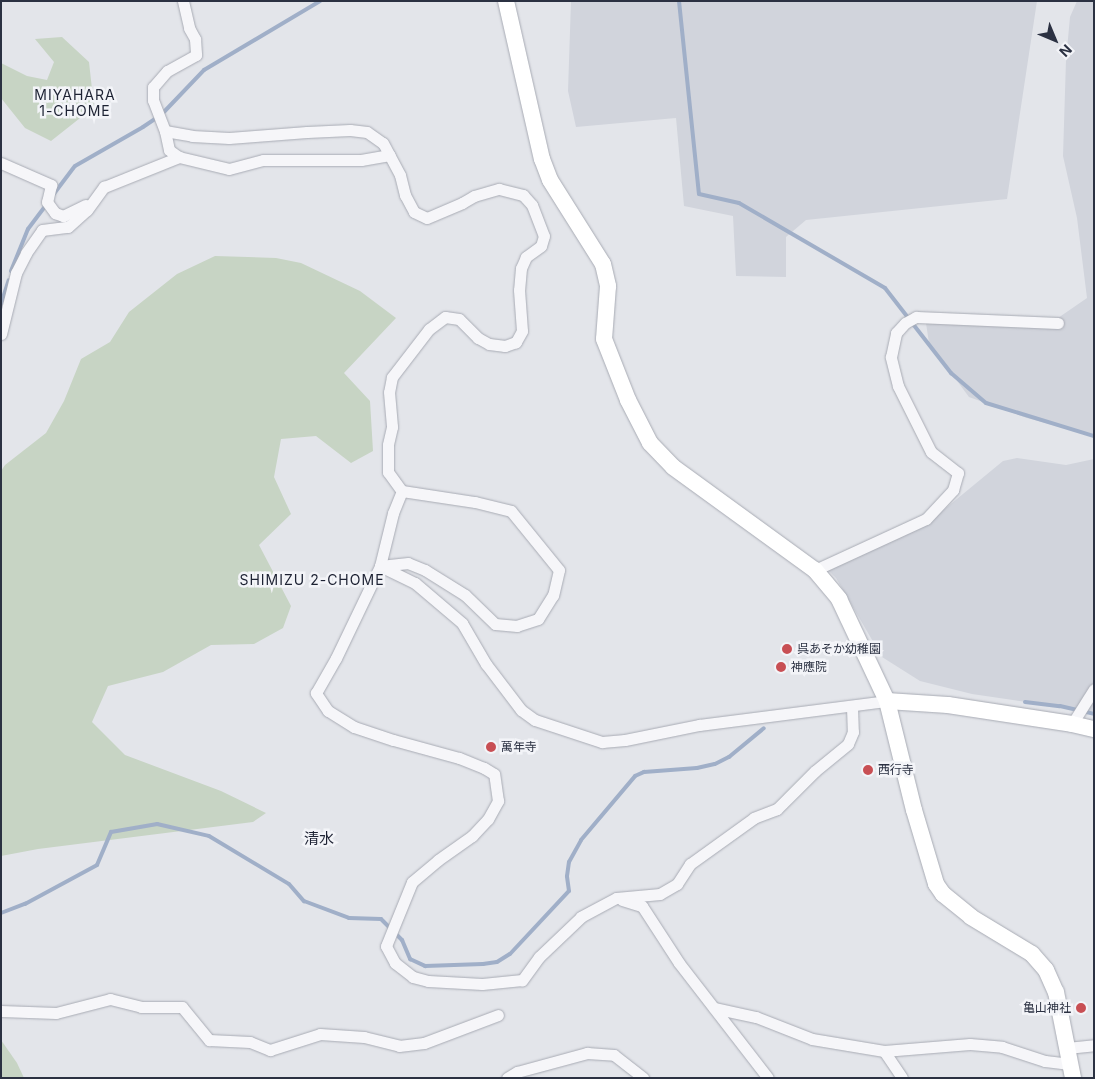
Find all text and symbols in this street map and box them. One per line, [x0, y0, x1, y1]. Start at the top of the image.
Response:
north arrow [1030, 15, 1080, 65]
text: N [1056, 41, 1076, 61]
district label: MIYAHARA 1-CHOME [33, 87, 117, 120]
district label: SHIMIZU 2-CHOME [238, 572, 386, 588]
place label: 呉あそか幼稚園 [797, 642, 881, 656]
marker: 呉あそか幼稚園 [781, 643, 793, 655]
place label: 神應院 [791, 660, 827, 674]
marker: 神應院 [775, 661, 787, 673]
place label: 萬年寺 [501, 740, 537, 754]
marker: 萬年寺 [485, 741, 497, 753]
place label: 西行寺 [878, 763, 914, 777]
marker: 西行寺 [862, 764, 874, 776]
district label: 清水 [304, 830, 334, 848]
place label: 亀山神社 [1023, 1001, 1071, 1015]
marker: 亀山神社 [1075, 1002, 1087, 1014]

